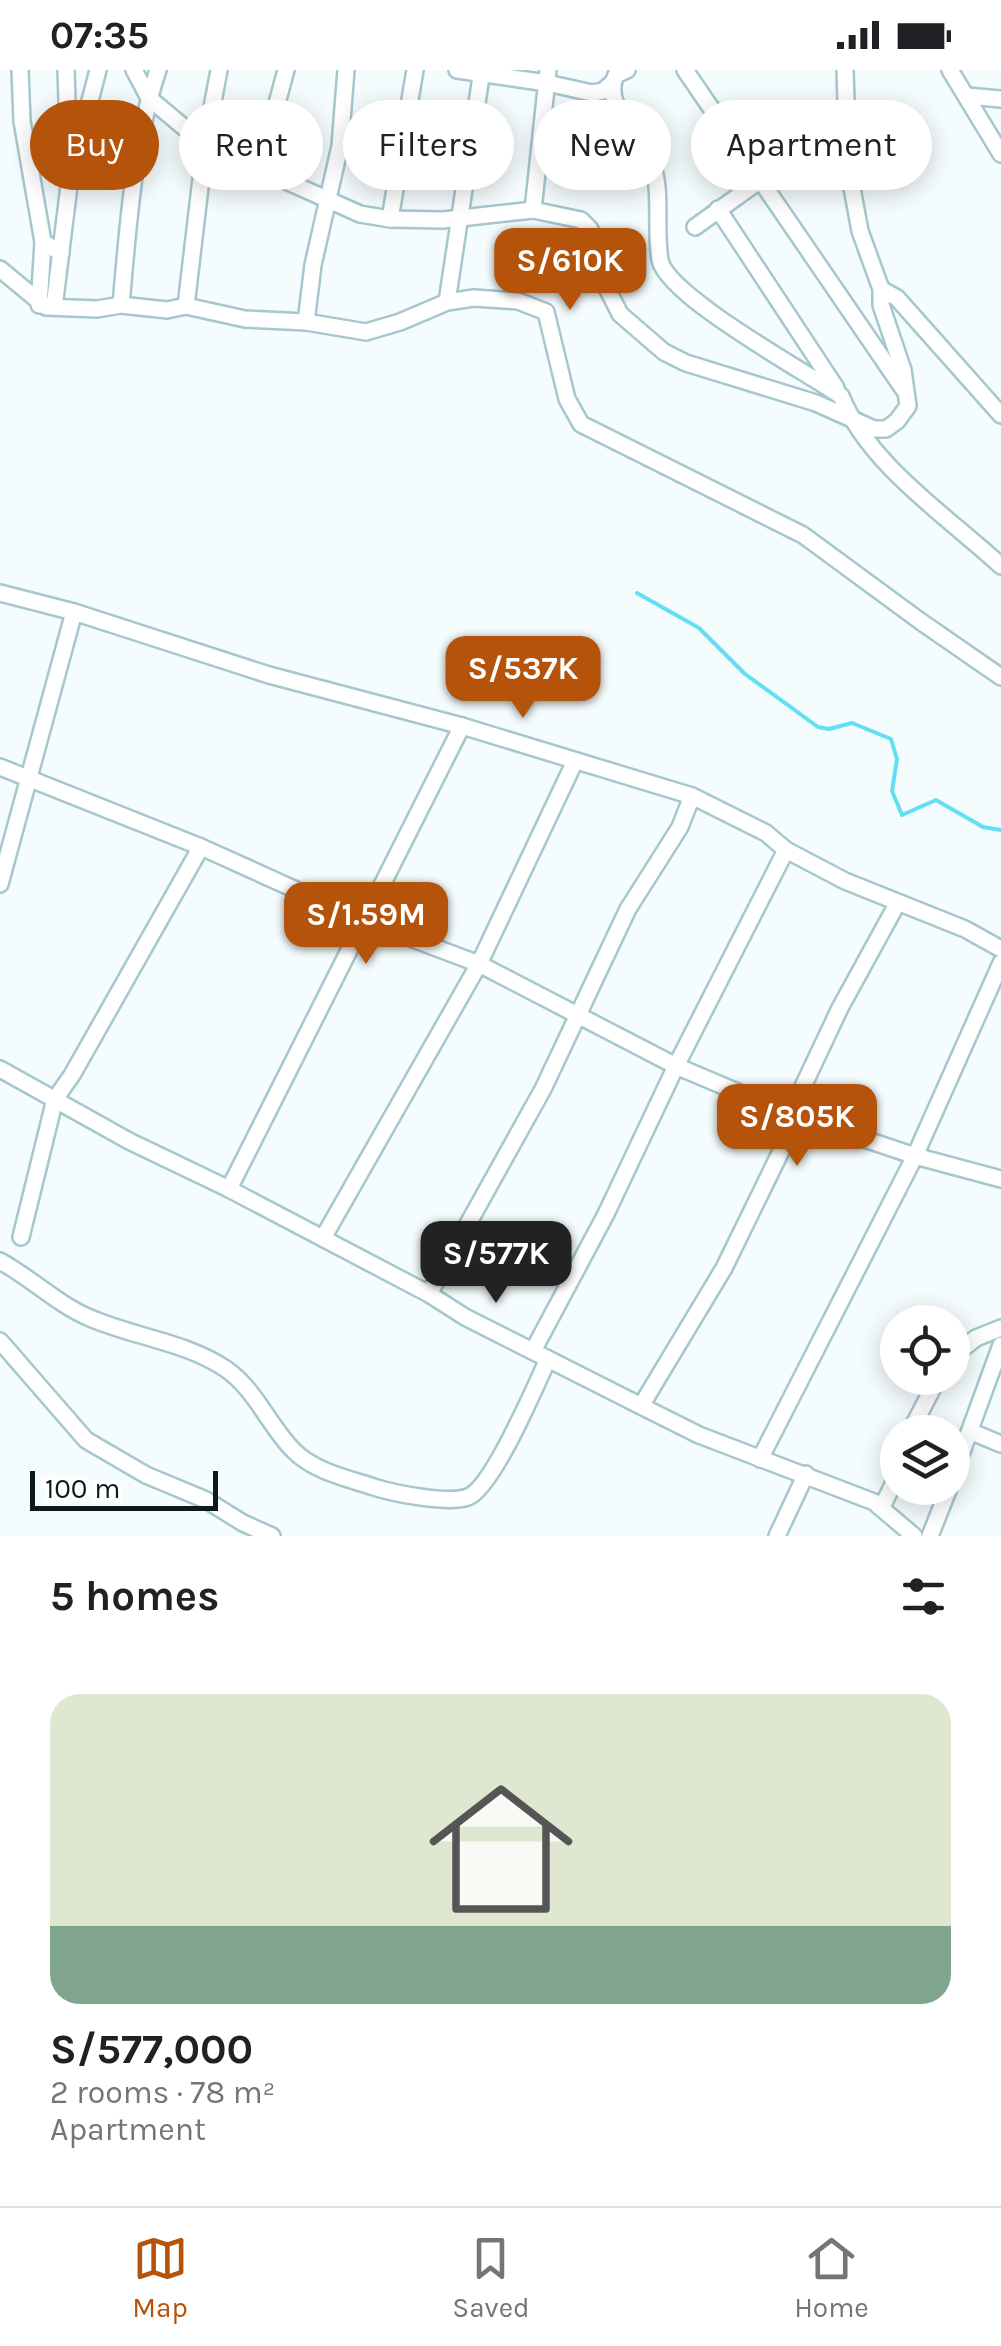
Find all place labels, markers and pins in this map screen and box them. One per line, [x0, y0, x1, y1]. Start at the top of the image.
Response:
pin: S/610K [489, 228, 651, 313]
pin: S/537K [442, 636, 604, 721]
pin: S/1.59M [274, 882, 458, 967]
pin: S/805K [716, 1084, 878, 1169]
pin: S/577K [415, 1221, 577, 1306]

